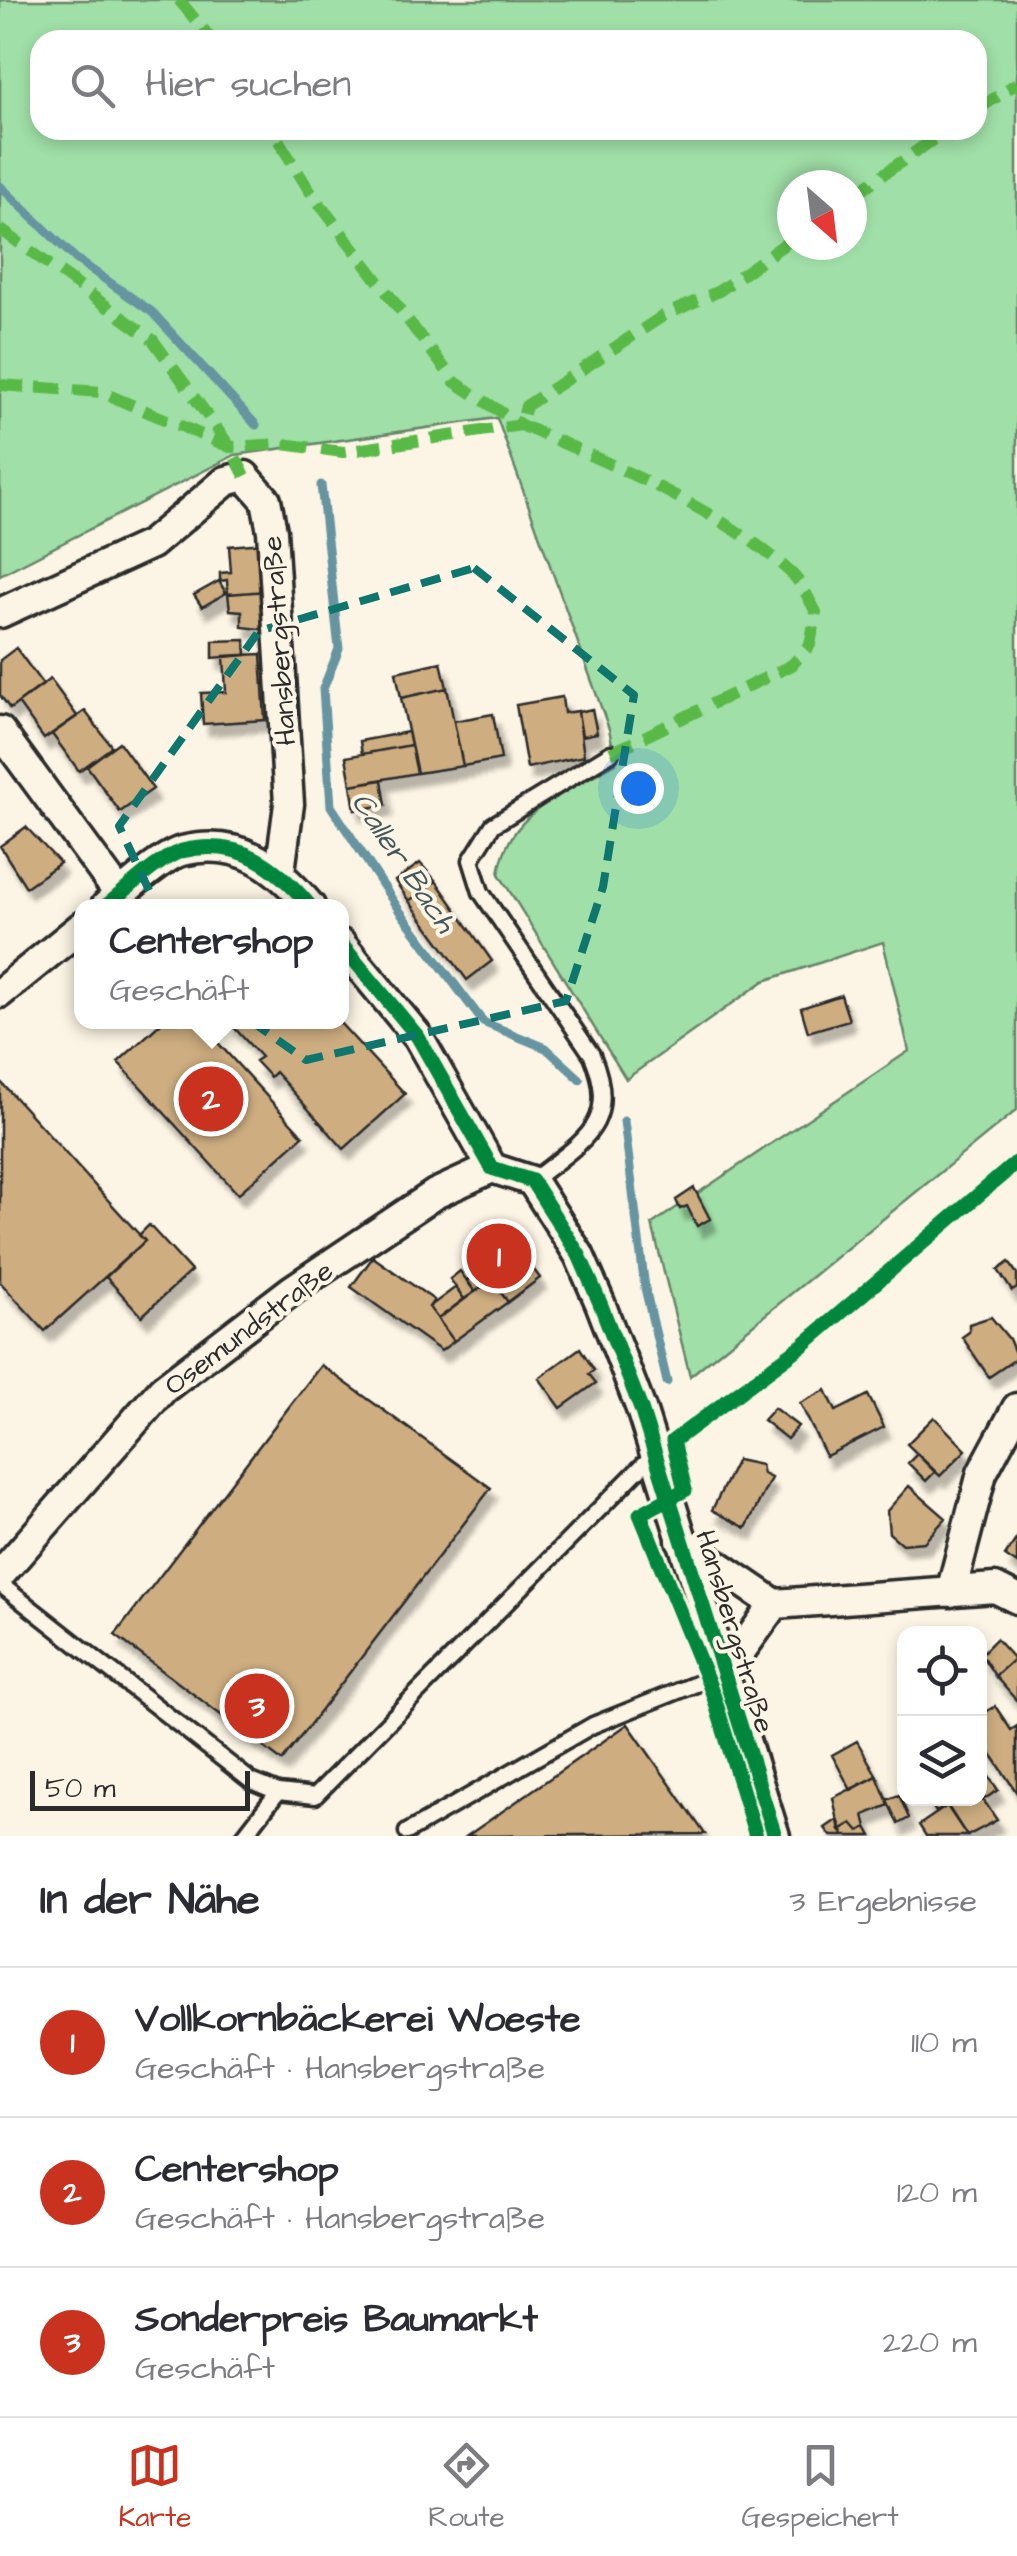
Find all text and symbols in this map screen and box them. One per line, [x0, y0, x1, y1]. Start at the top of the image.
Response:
search box [30, 30, 987, 140]
icon: search [65, 58, 120, 113]
text: Hier suchen [145, 59, 351, 111]
north arrow [777, 170, 867, 260]
street label: Hansbergstraße [253, 535, 307, 747]
your location [613, 763, 664, 814]
water label: Caller Bach [341, 784, 466, 942]
popup [74, 899, 349, 1029]
text: Centershop [110, 916, 313, 968]
text: Geschäft [110, 968, 249, 1013]
pin: 2 [178, 1062, 244, 1136]
pin: 1 [466, 1218, 532, 1294]
street label: Osemundstraße [156, 1252, 341, 1405]
street label: Hansbergstraße [684, 1525, 784, 1738]
map controls [897, 1626, 987, 1806]
button: locate [897, 1626, 987, 1716]
pin: 3 [224, 1668, 290, 1744]
button: layers [897, 1716, 987, 1806]
scale bar [30, 1766, 250, 1810]
text: 50 m [45, 1769, 116, 1808]
text: In der Nähe [40, 1872, 260, 1930]
text: 3 Ergebnisse [789, 1879, 977, 1924]
text: Vollkornbäckerei Woeste [135, 1994, 581, 2046]
text: 1 [70, 2020, 75, 2065]
text: 110 m [911, 2020, 977, 2065]
text: Geschäft · Hansbergstraße [135, 2046, 545, 2091]
text: Centershop [135, 2144, 339, 2196]
text: 2 [63, 2170, 82, 2215]
text: 120 m [897, 2170, 977, 2215]
text: Geschäft · Hansbergstraße [135, 2196, 545, 2241]
text: Sonderpreis Baumarkt [135, 2294, 538, 2346]
text: 3 [64, 2320, 81, 2365]
text: 220 m [882, 2320, 977, 2365]
text: Geschäft [135, 2346, 275, 2391]
tab: Karte [118, 2438, 192, 2537]
tab: Route [428, 2438, 505, 2537]
tab: Gespeichert [742, 2438, 899, 2537]

